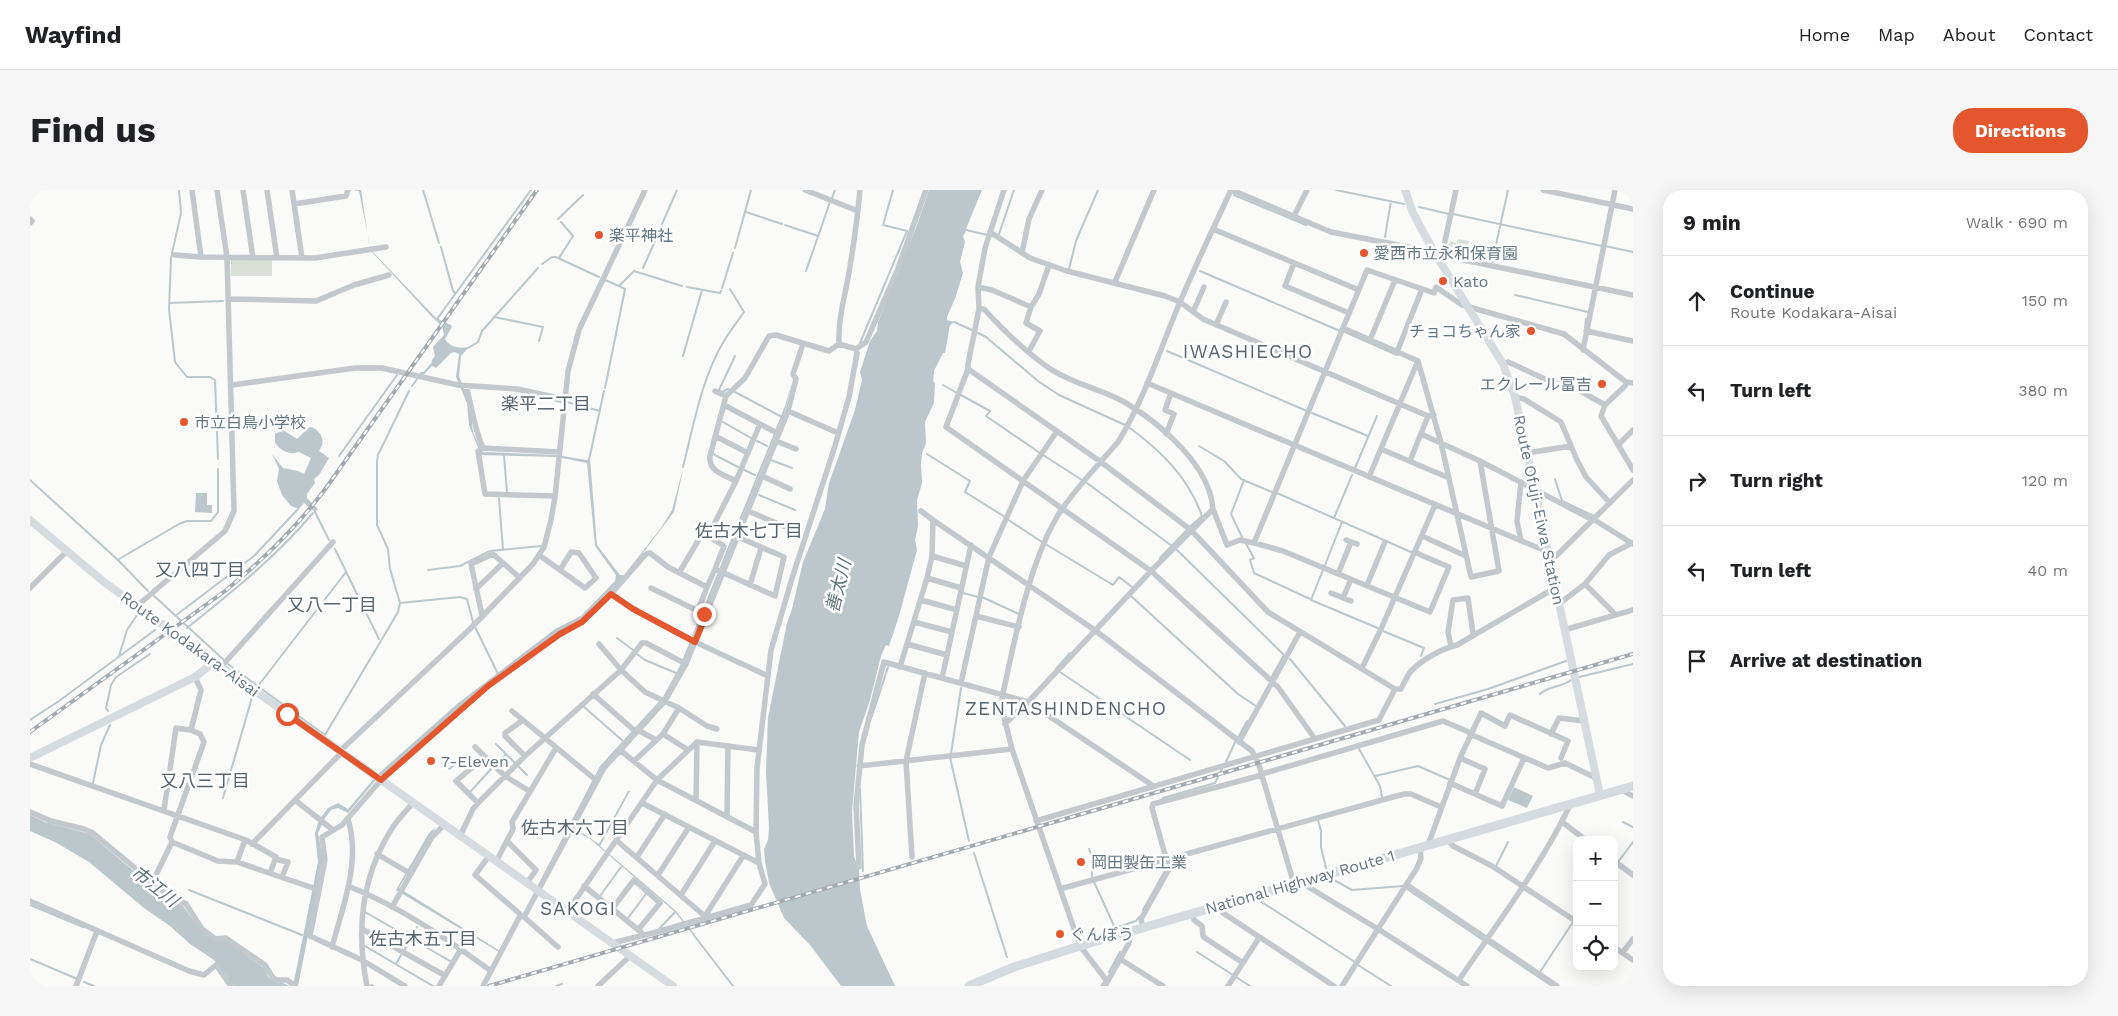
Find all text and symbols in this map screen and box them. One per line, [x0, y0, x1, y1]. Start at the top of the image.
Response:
text: Wayfind [25, 21, 121, 49]
text: Home [1799, 24, 1850, 45]
text: Map [1878, 24, 1915, 45]
text: About [1943, 24, 1995, 45]
text: Contact [2023, 24, 2093, 45]
button: Directions [1953, 108, 2088, 153]
text: Find us [30, 109, 156, 151]
text: 9 min [1683, 210, 1741, 235]
text: Walk · 690 m [1966, 213, 2068, 232]
place label: 楽平神社 [609, 226, 673, 245]
marker: 楽平神社 [593, 229, 605, 241]
place label: 愛西市立永和保育園 [1374, 244, 1518, 263]
marker: 愛西市立永和保育園 [1358, 247, 1370, 259]
place label: Kato [1453, 272, 1488, 291]
marker: Kato [1437, 275, 1449, 287]
text: Continue [1730, 280, 1814, 303]
icon: ahead [1683, 287, 1711, 315]
text: 150 m [2022, 291, 2068, 310]
text: Route Kodakara-Aisai [1730, 303, 1897, 322]
place label: チョコちゃん家 [1409, 322, 1521, 341]
marker: チョコちゃん家 [1525, 325, 1537, 337]
district label: IWASHIECHO [1183, 340, 1313, 363]
place label: エクレール富吉 [1480, 375, 1592, 394]
icon: left [1683, 377, 1711, 405]
marker: エクレール富吉 [1596, 378, 1608, 390]
text: Turn left [1730, 379, 1811, 402]
text: 380 m [2018, 381, 2068, 400]
district label: 楽平二丁目 [501, 393, 591, 414]
place label: 市立白鳥小学校 [194, 413, 306, 432]
street label: Route Ofuji-Eiwa Station [1510, 413, 1568, 607]
marker: 市立白鳥小学校 [178, 416, 190, 428]
icon: right [1683, 467, 1711, 495]
text: Turn right [1730, 469, 1823, 492]
text: 120 m [2022, 471, 2068, 490]
district label: 佐古木七丁目 [695, 520, 803, 541]
water label: 善太川 [821, 555, 855, 615]
icon: left [1683, 557, 1711, 585]
district label: 又八四丁目 [155, 559, 245, 580]
text: Turn left [1730, 559, 1811, 582]
text: 40 m [2028, 561, 2068, 580]
street label: Route Kodakara-Aisai [117, 587, 263, 701]
district label: 又八一丁目 [287, 594, 377, 615]
route end [693, 603, 716, 626]
icon: arrive [1683, 647, 1711, 675]
text: Arrive at destination [1730, 649, 1922, 672]
district label: ZENTASHINDENCHO [965, 697, 1167, 720]
route start [276, 703, 299, 726]
place label: 7-Eleven [441, 752, 509, 771]
marker: 7-Eleven [425, 755, 437, 767]
district label: 又八三丁目 [160, 770, 250, 791]
district label: 佐古木六丁目 [521, 817, 629, 838]
map controls [1573, 836, 1618, 971]
button: + [1573, 836, 1618, 881]
street label: National Highway Route 1 [1203, 846, 1397, 918]
place label: 岡田製缶工業 [1091, 853, 1187, 872]
marker: 岡田製缶工業 [1075, 856, 1087, 868]
water label: 市江川 [127, 861, 184, 912]
button: − [1573, 881, 1618, 926]
district label: SAKOGI [540, 897, 616, 920]
place label: ぐんぽう [1070, 925, 1134, 944]
button: locate [1573, 926, 1618, 971]
district label: 佐古木五丁目 [369, 928, 477, 949]
marker: ぐんぽう [1054, 928, 1066, 940]

